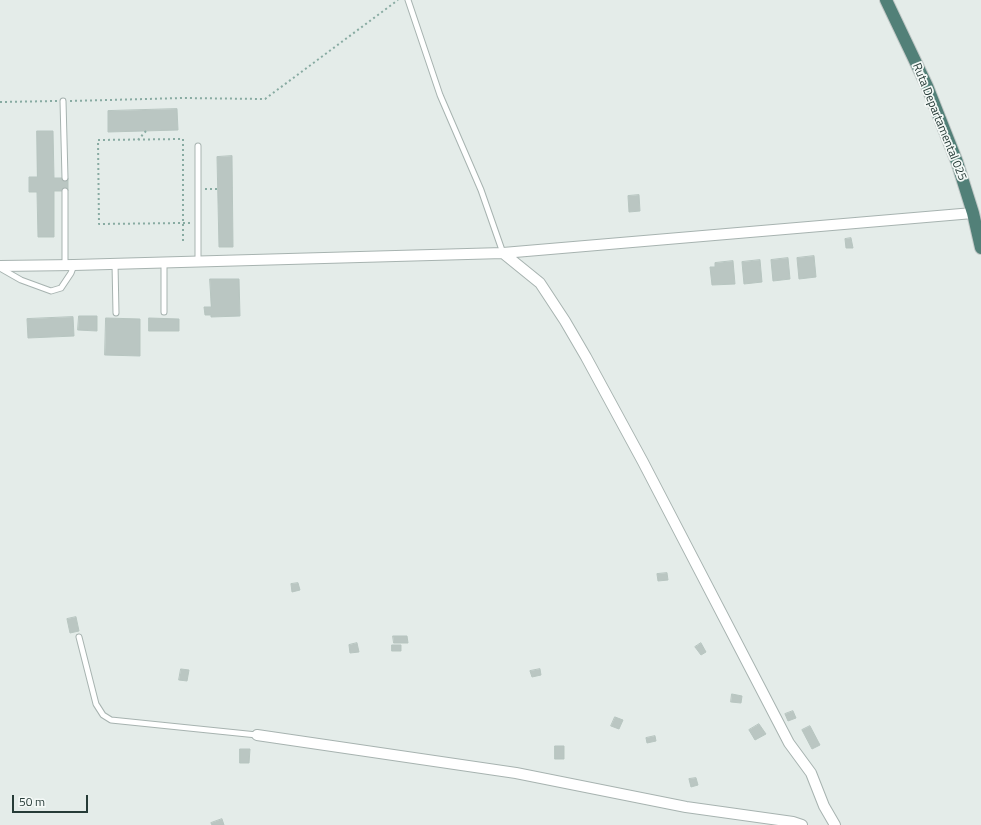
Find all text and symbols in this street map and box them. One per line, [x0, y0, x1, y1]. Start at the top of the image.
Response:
street label: Ruta Departamental 025 [909, 61, 969, 183]
scale bar [14, 787, 90, 813]
text: 50 m [19, 792, 45, 811]

